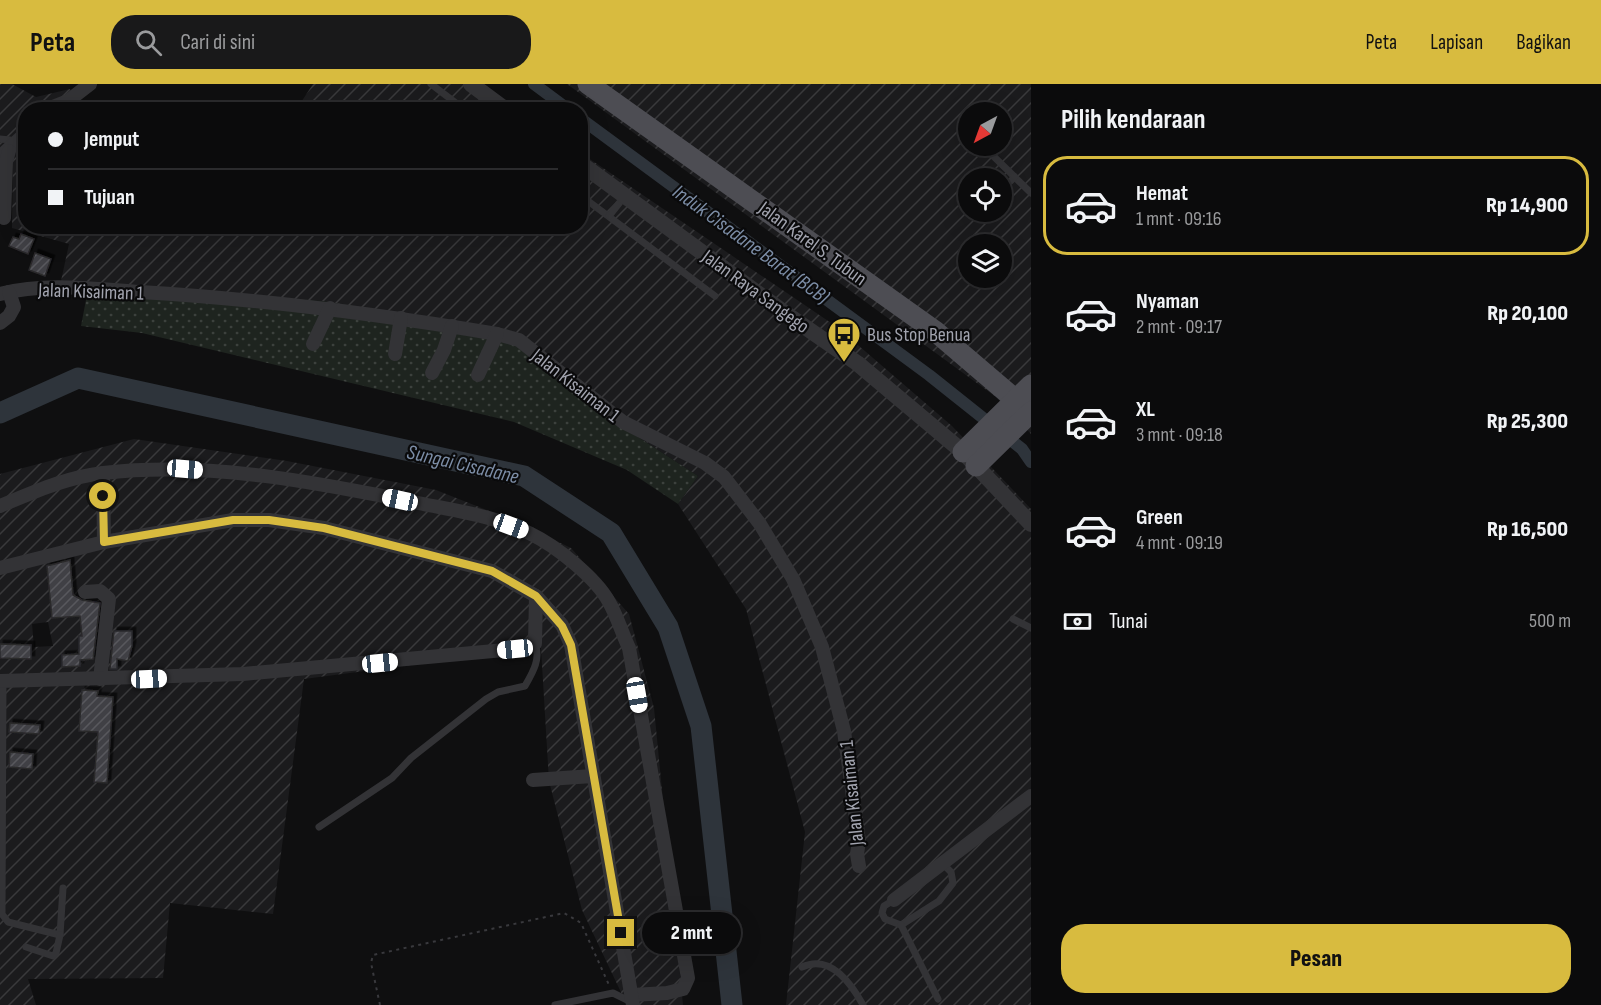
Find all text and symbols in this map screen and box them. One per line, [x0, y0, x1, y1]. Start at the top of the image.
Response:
search box [111, 15, 531, 69]
text: Peta [30, 26, 75, 59]
icon: search [132, 26, 165, 59]
text: Cari di sini [180, 29, 255, 56]
text: Peta [1366, 30, 1397, 55]
text: Lapisan [1430, 30, 1483, 55]
text: Bagikan [1516, 30, 1571, 55]
north arrow [958, 102, 1012, 156]
map controls [958, 102, 1012, 288]
text: Pilih kendaraan [1061, 104, 1206, 136]
text: Jemput [84, 126, 139, 153]
button: locate [958, 168, 1012, 222]
water label: Induk Cisadane Barat (BCB) [668, 179, 834, 310]
icon: car [1064, 179, 1118, 233]
text: Hemat [1136, 180, 1188, 207]
text: Tujuan [84, 184, 135, 211]
text: Rp 14,900 [1486, 192, 1568, 219]
street label: Jalan Karel S. Tubun [753, 196, 871, 291]
text: 1 mnt · 09:16 [1136, 207, 1221, 231]
button: layers [958, 234, 1012, 288]
street label: Jalan Raya Sangego [696, 244, 814, 339]
street label: Jalan Kisaiman 1 [37, 278, 144, 306]
icon: car [1064, 287, 1118, 341]
text: Nyaman [1136, 288, 1199, 315]
text: Rp 20,100 [1487, 300, 1568, 327]
text: 2 mnt · 09:17 [1136, 315, 1222, 339]
bus stop icon: Bus Stop Benua [826, 316, 862, 363]
place label: Bus Stop Benua [867, 323, 970, 347]
street label: Jalan Kisaiman 1 [526, 343, 624, 428]
icon: car [1064, 395, 1118, 449]
text: XL [1136, 396, 1155, 423]
text: Rp 25,300 [1487, 408, 1568, 435]
text: 3 mnt · 09:18 [1136, 423, 1223, 447]
water label: Sungai Cisadane [404, 439, 521, 490]
car [166, 458, 204, 480]
route start [89, 482, 116, 509]
car [381, 487, 419, 513]
icon: car [1064, 503, 1118, 557]
text: Green [1136, 504, 1183, 531]
car [491, 511, 531, 541]
text: Rp 16,500 [1487, 516, 1568, 543]
text: 4 mnt · 09:19 [1136, 531, 1223, 555]
icon: cash [1061, 605, 1094, 638]
text: Tunai [1109, 608, 1148, 635]
text: 500 m [1529, 609, 1571, 633]
car [496, 638, 534, 660]
car [361, 652, 399, 674]
car [131, 669, 167, 689]
car [625, 676, 649, 714]
street label: Jalan Kisaiman 1 [835, 739, 870, 848]
callout: 2 mnt [642, 912, 741, 954]
route end [607, 919, 634, 946]
text: 2 mnt [671, 921, 712, 945]
button: Pesan [1061, 924, 1571, 993]

